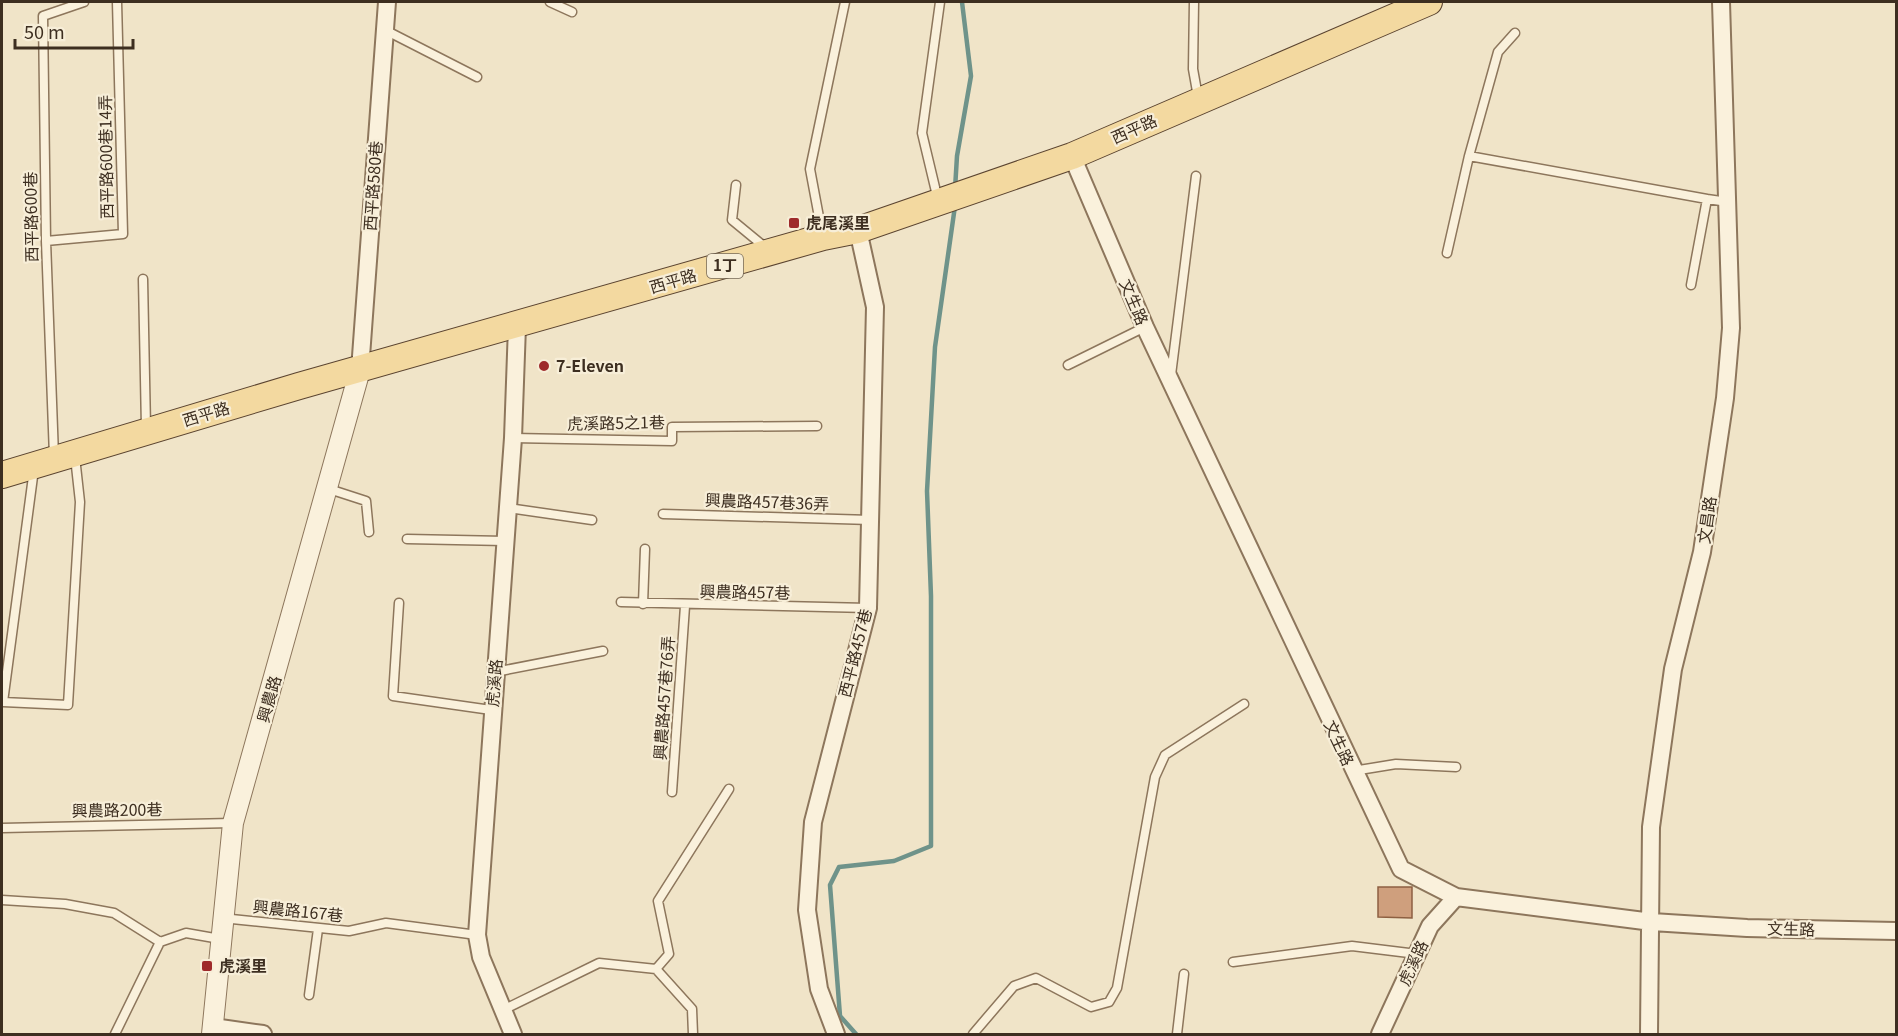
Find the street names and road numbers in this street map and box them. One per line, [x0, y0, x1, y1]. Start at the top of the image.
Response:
street label: 西平路600巷14弄 [92, 95, 118, 219]
street label: 西平路 [1107, 107, 1160, 149]
street label: 西平路580巷 [357, 140, 387, 232]
street label: 西平路600巷 [17, 171, 43, 263]
road number: 1丁 [707, 254, 743, 278]
street label: 西平路 [646, 262, 699, 298]
street label: 文生路 [1114, 275, 1155, 328]
street label: 西平路 [179, 395, 232, 432]
street label: 虎溪路5之1巷 [567, 409, 665, 435]
street label: 興農路457巷36弄 [704, 487, 830, 515]
street label: 文昌路 [1691, 494, 1721, 545]
street label: 興農路457巷 [699, 578, 791, 604]
street label: 西平路457巷 [831, 606, 877, 700]
street label: 興農路457巷76弄 [647, 635, 679, 761]
street label: 虎溪路 [479, 658, 507, 708]
street label: 興農路 [250, 672, 286, 725]
street label: 文生路 [1319, 716, 1361, 769]
street label: 興農路200巷 [71, 796, 163, 822]
street label: 興農路167巷 [252, 893, 344, 927]
street label: 文生路 [1767, 916, 1815, 940]
street label: 虎溪路 [1391, 936, 1433, 989]

